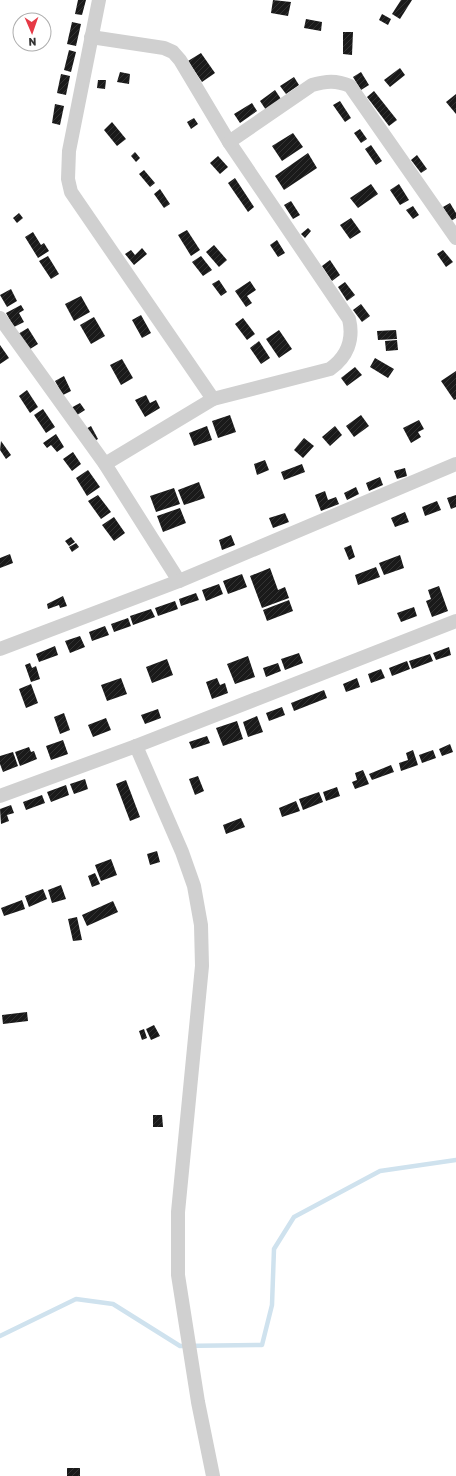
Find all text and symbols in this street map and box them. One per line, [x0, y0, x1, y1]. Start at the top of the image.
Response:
north arrow [12, 12, 52, 52]
text: N [28, 35, 37, 48]

